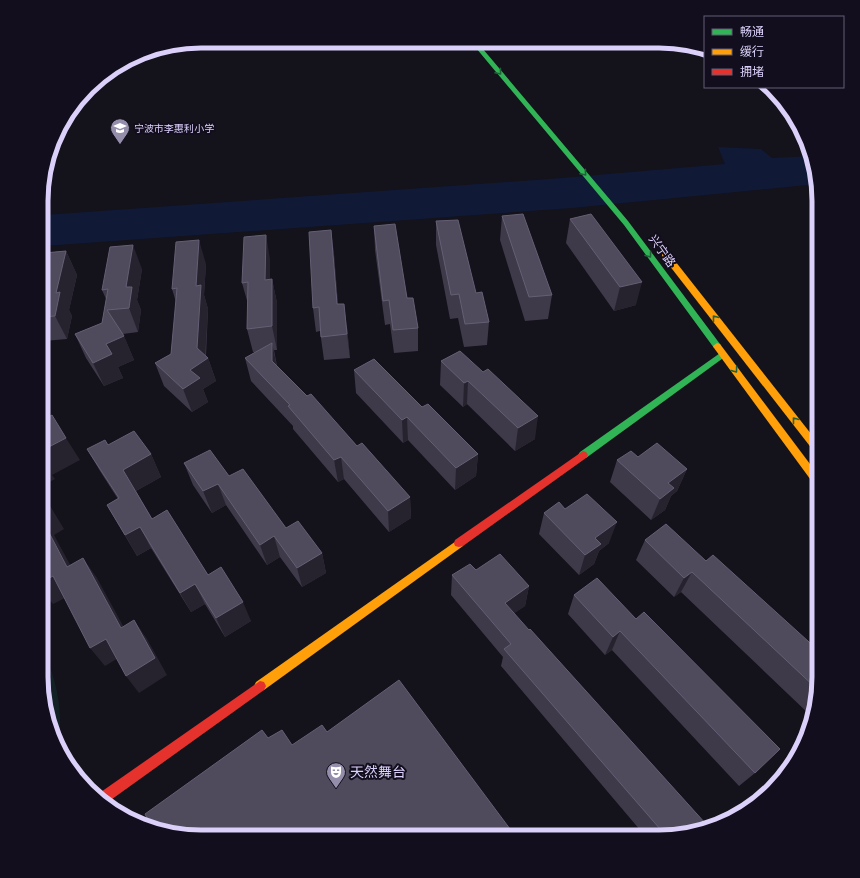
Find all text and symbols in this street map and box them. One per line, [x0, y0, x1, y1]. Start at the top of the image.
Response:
legend [704, 16, 844, 88]
text: 畅通 [740, 25, 764, 40]
text: 缓行 [740, 45, 764, 60]
text: 拥堵 [740, 65, 764, 80]
one-way arrow [495, 67, 502, 74]
school or university icon: 宁波市李惠利小学 [109, 117, 131, 145]
place label: 宁波市李惠利小学 [134, 123, 214, 135]
one-way arrow [580, 168, 587, 175]
street label: 兴宁路 [645, 232, 678, 270]
one-way arrow [645, 250, 652, 257]
one-way arrow [713, 315, 720, 322]
one-way arrow [730, 366, 737, 373]
one-way arrow [792, 418, 799, 425]
theatre icon: 天然舞台 [325, 761, 347, 789]
place label: 天然舞台 [350, 764, 406, 781]

